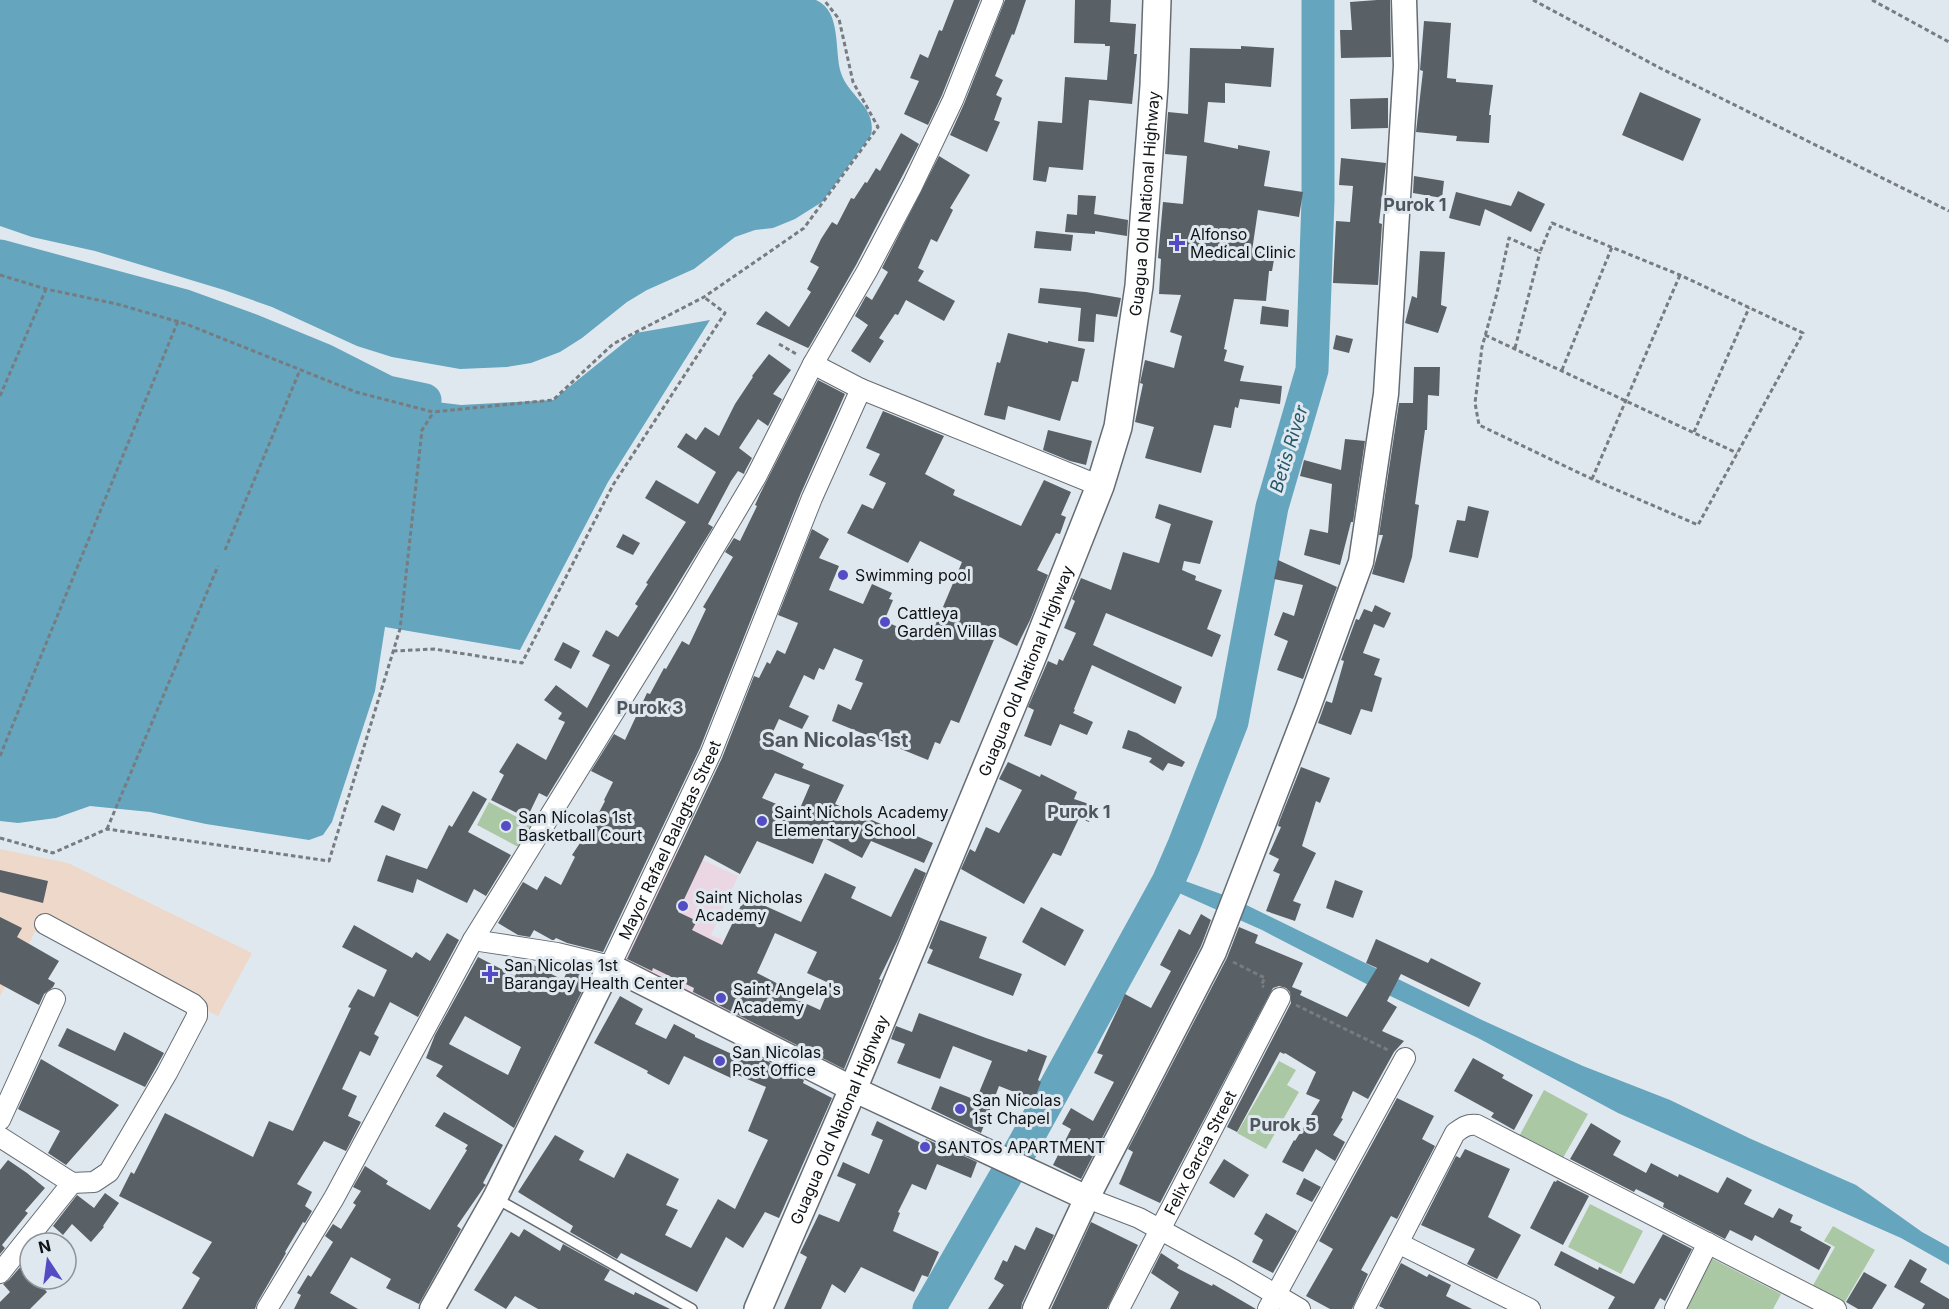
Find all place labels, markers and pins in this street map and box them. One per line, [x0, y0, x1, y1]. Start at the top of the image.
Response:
place label: Alfonso Medical Clinic [1190, 224, 1296, 262]
marker: Alfonso Medical Clinic [1168, 234, 1186, 252]
place label: Swimming pool [855, 565, 971, 585]
marker: Swimming pool [836, 568, 850, 582]
place label: Cattleya Garden Villas [897, 603, 997, 641]
marker: Cattleya Garden Villas [878, 615, 892, 629]
place label: Saint Nichols Academy Elementary School [774, 802, 948, 840]
place label: San Nicolas 1st Basketball Court [518, 807, 642, 845]
marker: Saint Nichols Academy Elementary School [755, 814, 769, 828]
marker: San Nicolas 1st Basketball Court [499, 819, 513, 833]
place label: Saint Nicholas Academy [695, 887, 803, 925]
marker: Saint Nicholas Academy [676, 899, 690, 913]
place label: San Nicolas 1st Barangay Health Center [504, 955, 685, 993]
marker: San Nicolas 1st Barangay Health Center [481, 965, 499, 983]
place label: Saint Angela's Academy [733, 979, 841, 1017]
marker: Saint Angela's Academy [714, 991, 728, 1005]
place label: San Nicolas Post Office [732, 1042, 821, 1080]
marker: San Nicolas Post Office [713, 1054, 727, 1068]
place label: San Nicolas 1st Chapel [972, 1090, 1061, 1128]
marker: San Nicolas 1st Chapel [953, 1102, 967, 1116]
place label: SANTOS APARTMENT [937, 1137, 1105, 1157]
marker: SANTOS APARTMENT [918, 1140, 932, 1154]

